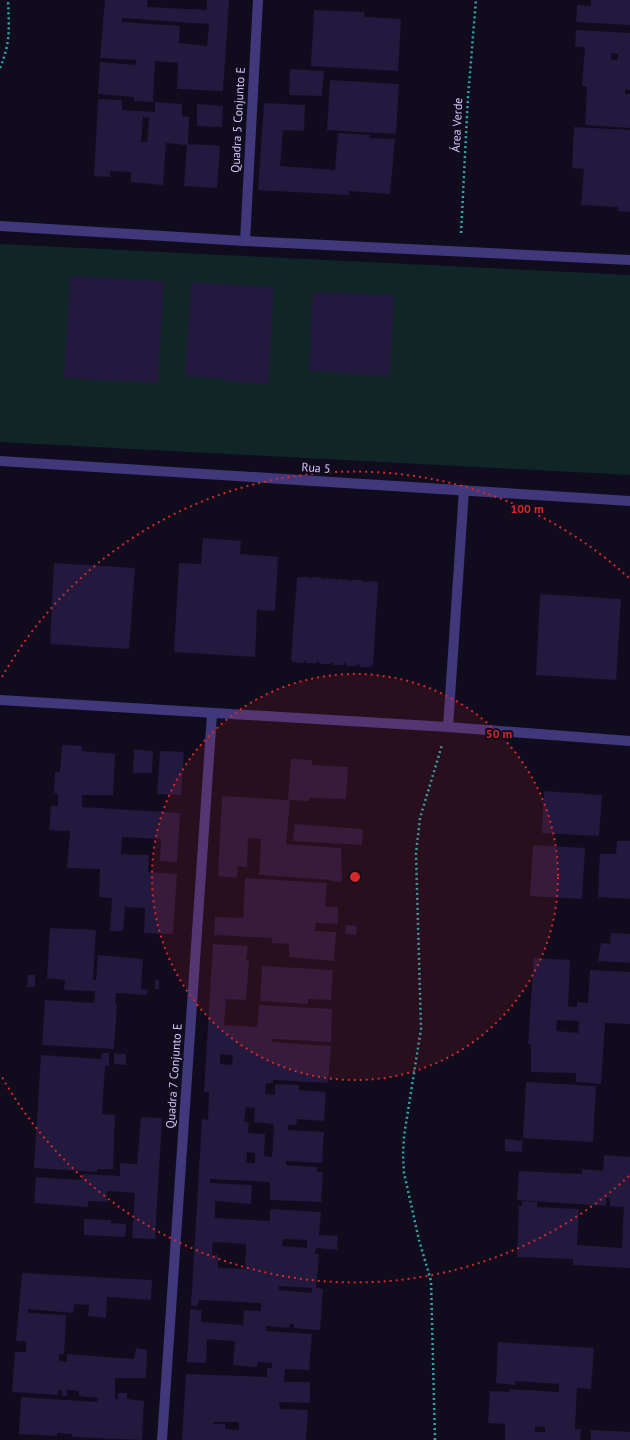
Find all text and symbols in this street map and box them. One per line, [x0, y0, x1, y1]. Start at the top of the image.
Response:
street label: Quadra 5 Conjunto E [227, 67, 248, 173]
street label: Área Verde [448, 97, 465, 153]
street label: Rua 5 [301, 459, 331, 476]
text: 100 m [510, 501, 544, 516]
text: 50 m [486, 726, 512, 741]
centre of rings [348, 870, 362, 884]
street label: Quadra 7 Conjunto E [162, 1023, 185, 1129]

